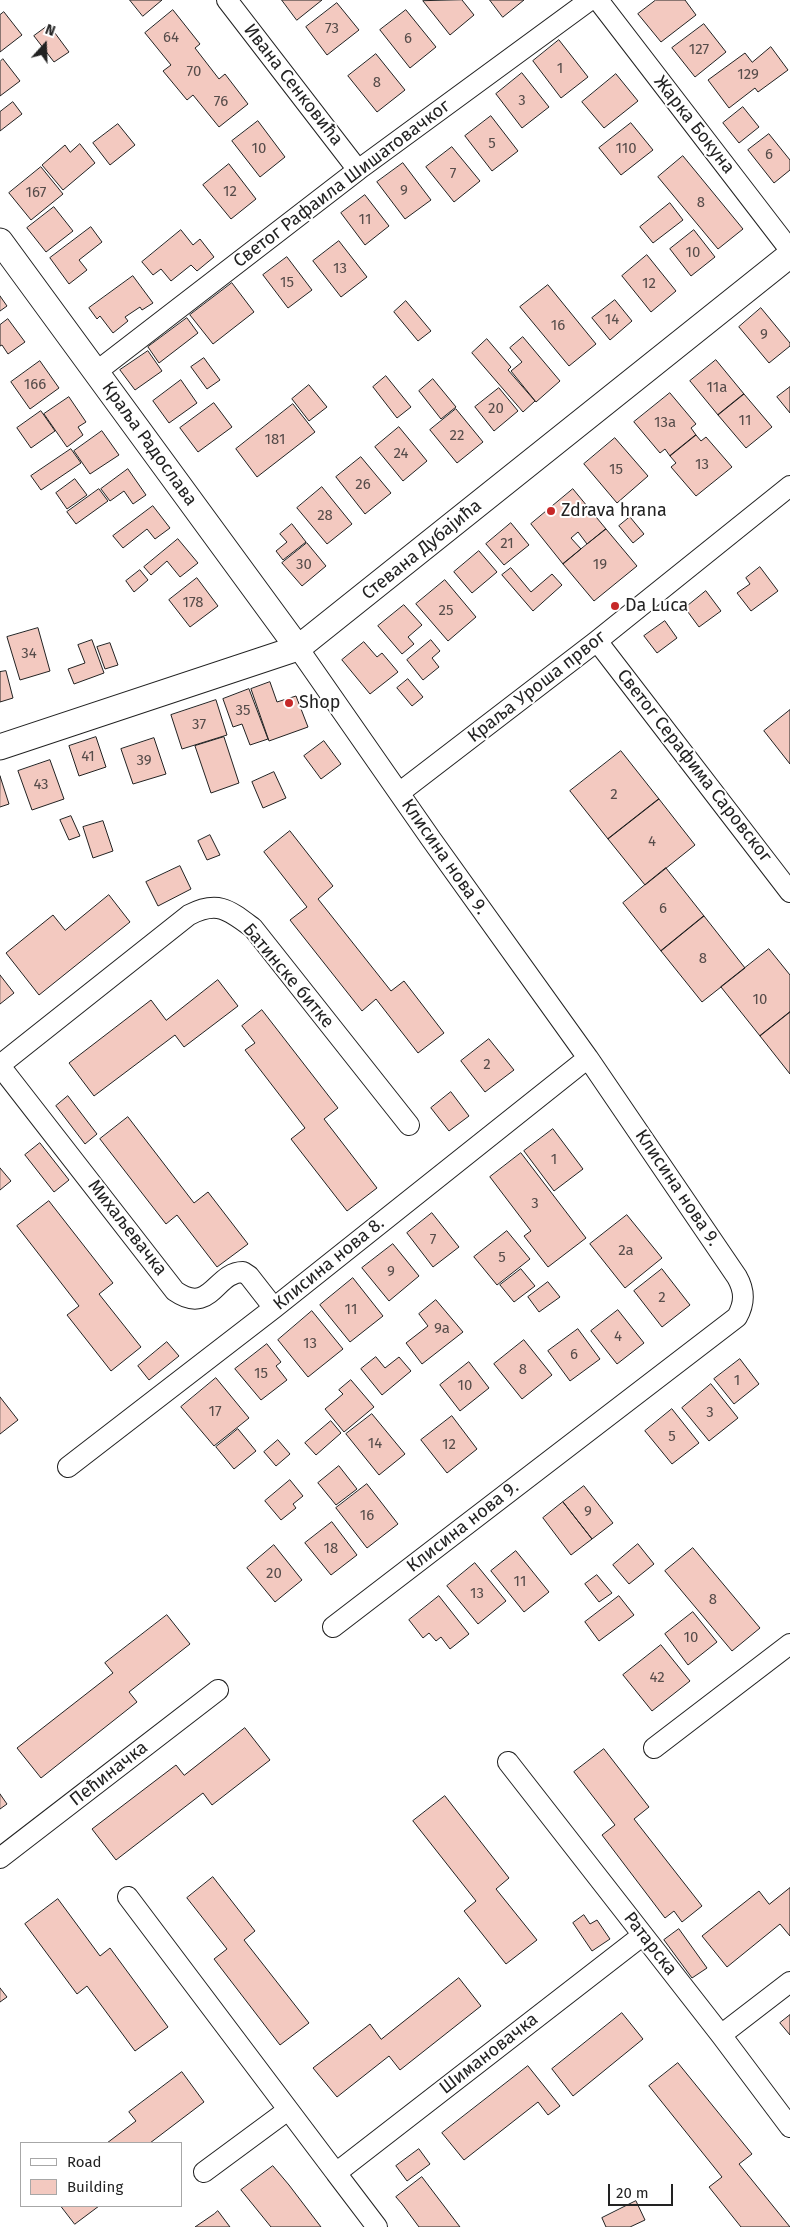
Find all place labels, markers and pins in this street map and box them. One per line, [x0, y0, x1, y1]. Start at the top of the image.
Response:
place label: Zdrava hrana [561, 500, 667, 522]
marker: Zdrava hrana [545, 505, 557, 517]
place label: Da Luca [625, 595, 688, 617]
marker: Da Luca [609, 600, 621, 612]
place label: Shop [299, 692, 341, 714]
marker: Shop [283, 697, 295, 709]

